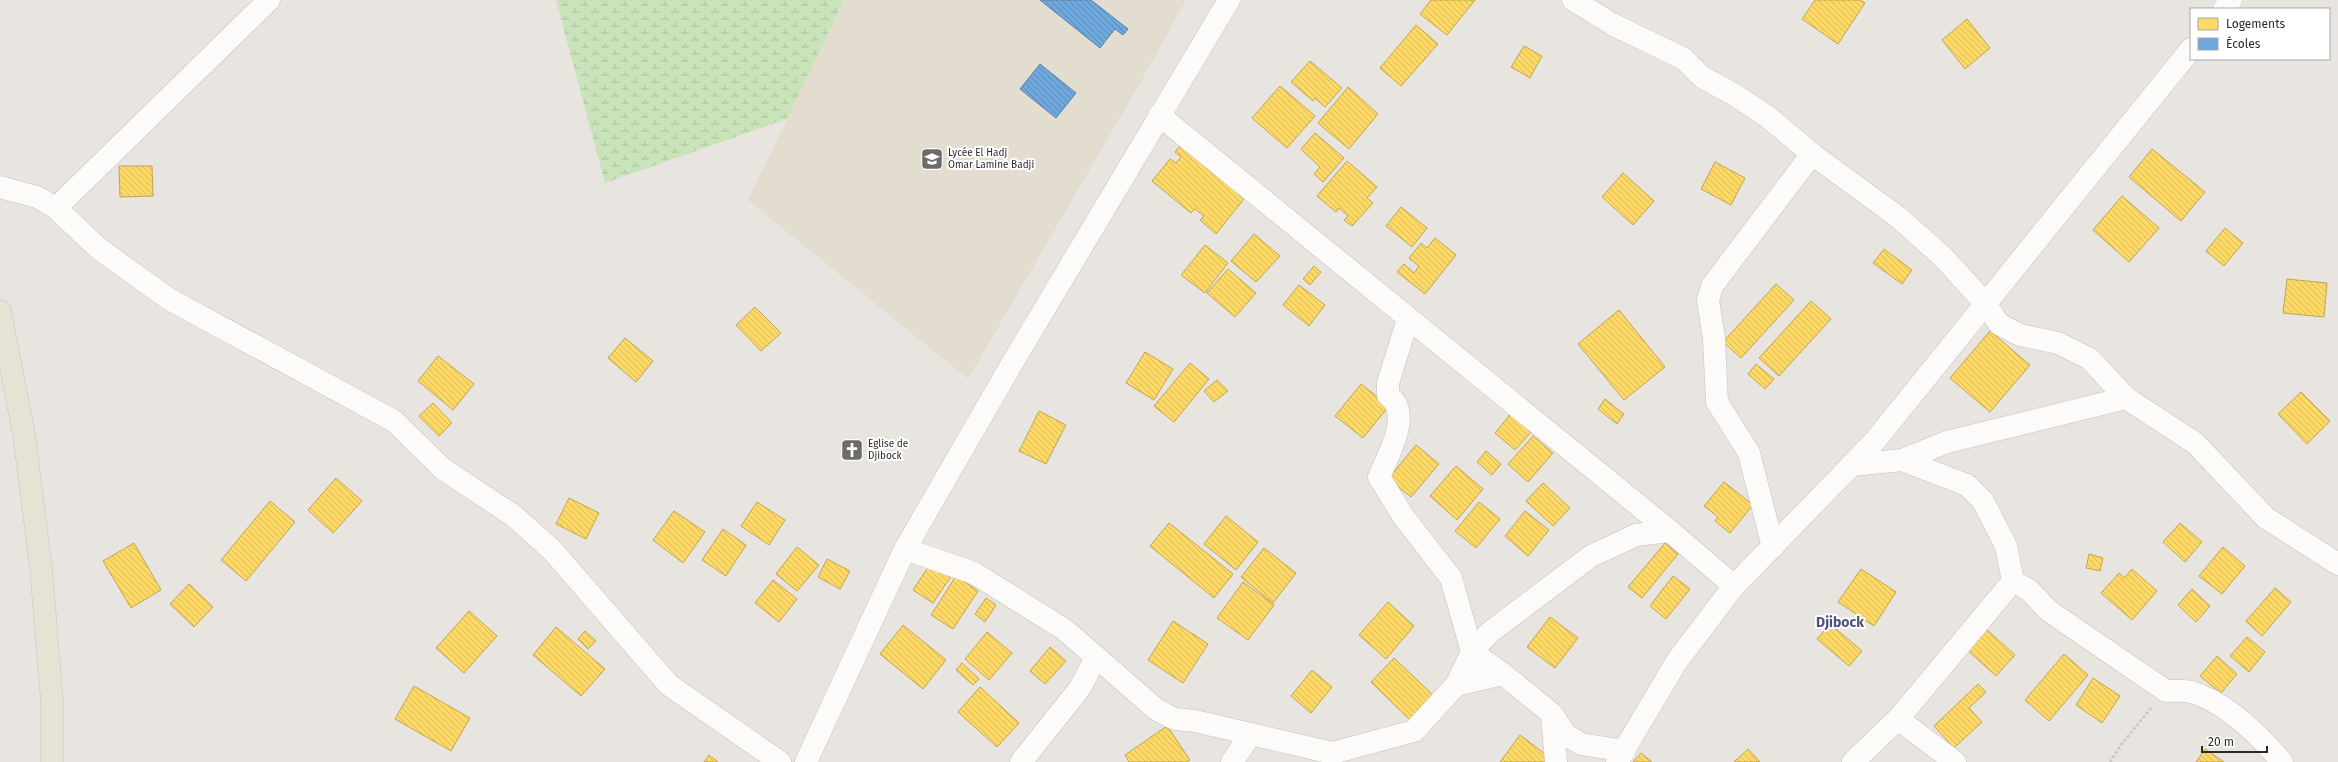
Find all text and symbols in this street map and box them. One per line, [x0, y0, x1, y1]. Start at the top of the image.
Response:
legend [2190, 8, 2330, 60]
text: Logements [2226, 17, 2285, 31]
text: Écoles [2226, 36, 2261, 51]
school or university icon: Lycée El Hadj Omar Lamine Badji [919, 146, 945, 172]
place label: Lycée El Hadj Omar Lamine Badji [948, 147, 1034, 171]
church icon: Eglise de Djibock [839, 437, 865, 463]
place label: Eglise de Djibock [868, 438, 908, 462]
district label: Djibock [1816, 614, 1864, 631]
scale bar [2202, 728, 2267, 754]
text: 20 m [2208, 735, 2234, 749]

